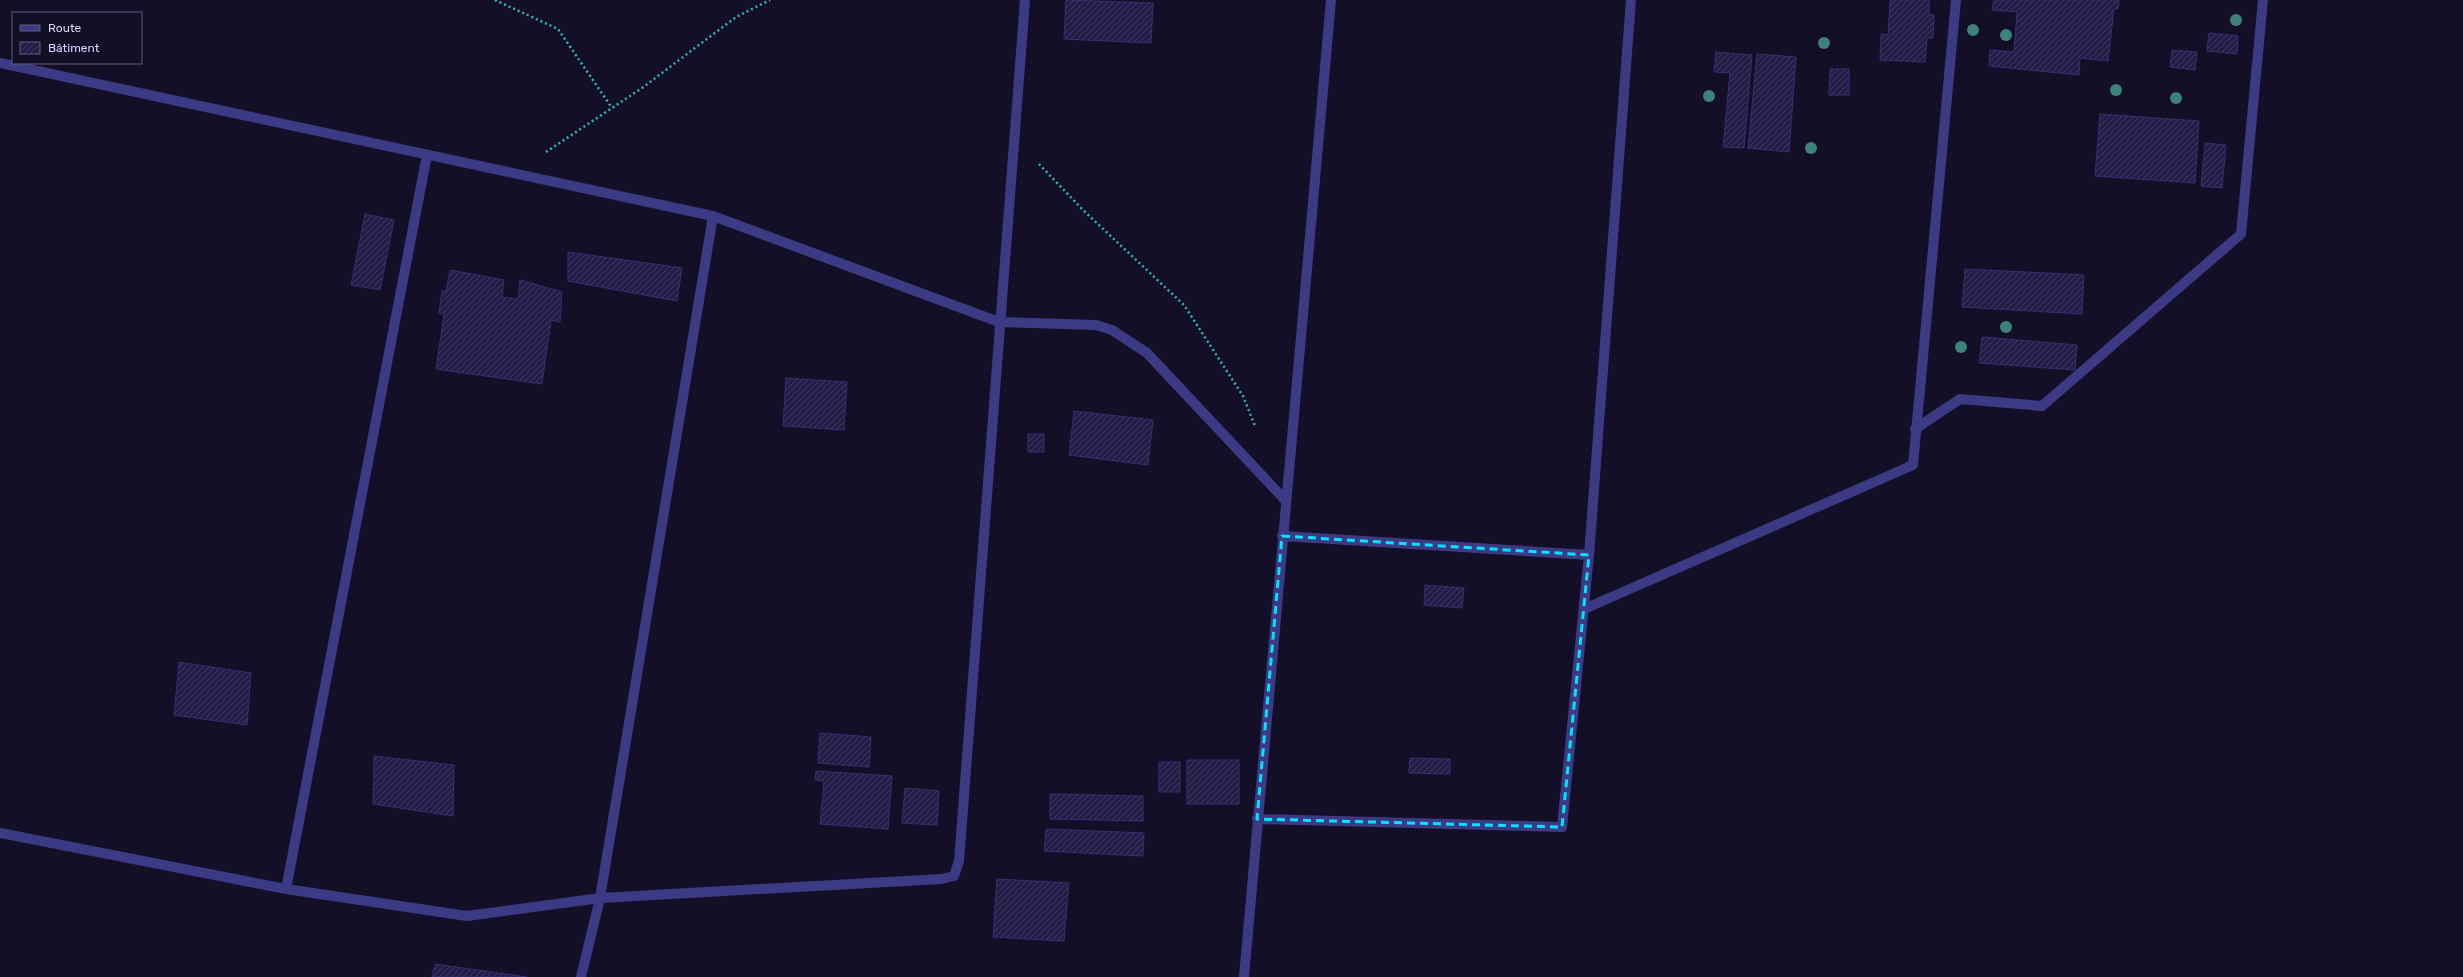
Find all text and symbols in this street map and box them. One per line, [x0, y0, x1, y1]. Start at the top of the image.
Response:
legend [12, 12, 142, 64]
text: Route [48, 21, 82, 35]
text: Bâtiment [48, 41, 100, 55]

